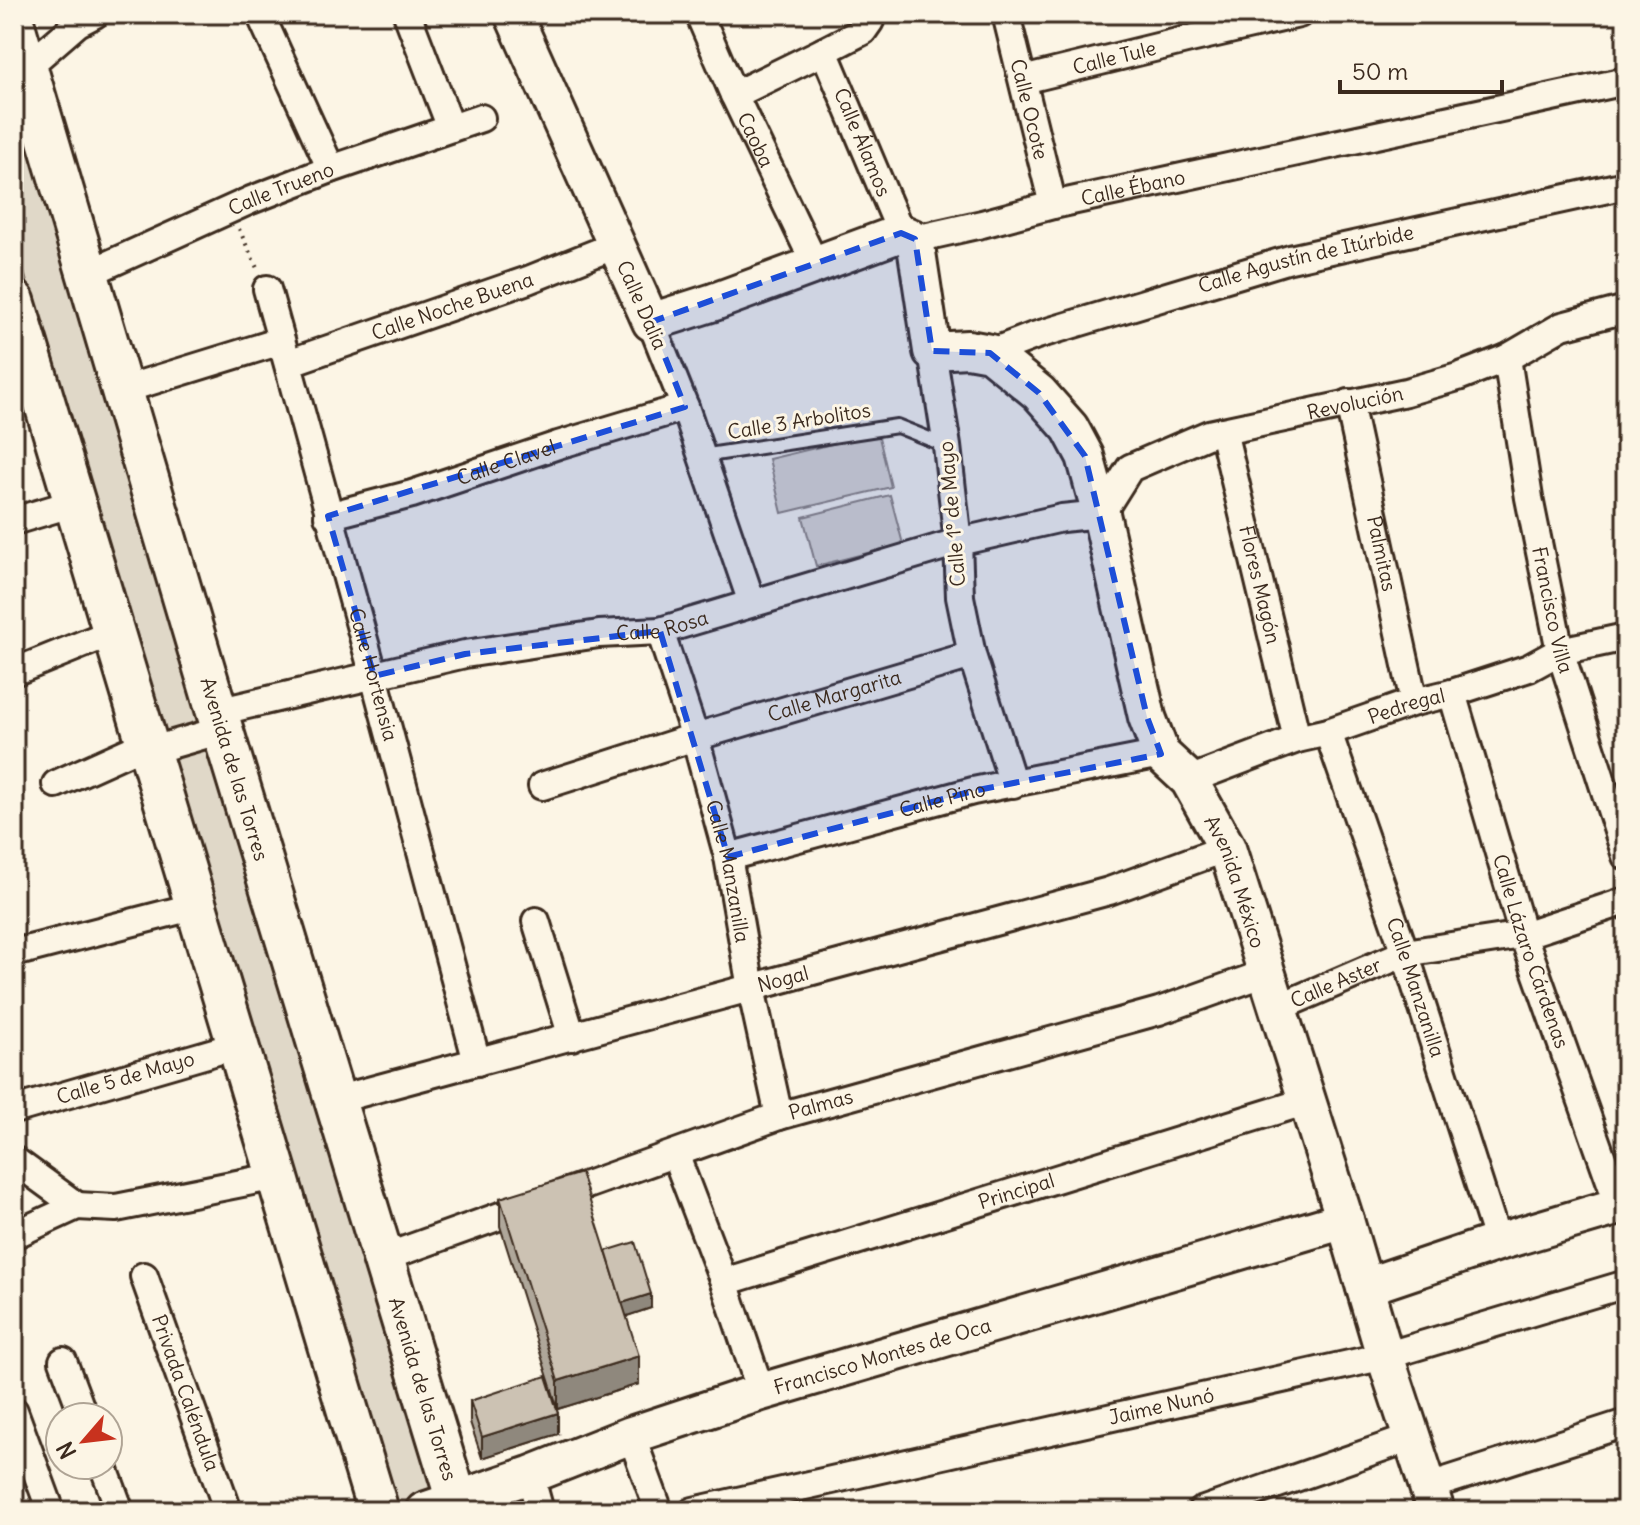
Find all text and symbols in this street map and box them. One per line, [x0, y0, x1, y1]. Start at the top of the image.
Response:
street label: Calle Tule [1070, 35, 1158, 79]
scale bar [1340, 44, 1502, 94]
street label: Calle Ocote [1005, 56, 1054, 162]
text: 50 m [1352, 56, 1408, 86]
street label: Calle Álamos [829, 84, 897, 200]
street label: Caoba [732, 108, 780, 171]
street label: Calle Trueno [224, 156, 337, 221]
street label: Calle Ébano [1078, 164, 1187, 211]
street label: Calle Agustín de Itúrbide [1195, 219, 1416, 298]
street label: Calle Dalia [612, 256, 673, 353]
street label: Calle Noche Buena [368, 266, 537, 345]
street label: Revolución [1305, 380, 1405, 425]
street label: Calle 3 Arbolitos [726, 397, 872, 444]
street label: Calle Clavel [453, 434, 559, 490]
street label: Calle 1º de Mayo [933, 440, 970, 588]
street label: Palmitas [1362, 513, 1403, 594]
street label: Flores Magón [1234, 523, 1287, 646]
street label: Francisco Villa [1527, 544, 1579, 676]
street label: Calle Rosa [616, 604, 711, 645]
street label: Calle Hortensia [344, 605, 404, 744]
street label: Calle Margarita [765, 664, 904, 727]
street label: Avenida de las Torres [195, 674, 274, 864]
street label: Pedregal [1364, 682, 1447, 729]
street label: Calle Pino [896, 776, 987, 822]
street label: Calle Manzanilla [701, 797, 756, 944]
street label: Avenida México [1199, 811, 1271, 951]
street label: Calle Lázaro Cárdenas [1488, 851, 1575, 1051]
street label: Calle Manzanilla [1382, 914, 1451, 1060]
street label: Calle Aster [1286, 952, 1385, 1013]
street label: Nogal [754, 960, 811, 997]
street label: Calle 5 de Mayo [53, 1045, 197, 1109]
street label: Palmas [786, 1083, 856, 1125]
street label: Principal [975, 1167, 1057, 1214]
street label: Avenida de las Torres [384, 1294, 463, 1484]
street label: Privada Caléndula [147, 1311, 226, 1474]
street label: Francisco Montes de Oca [771, 1312, 994, 1400]
street label: Jaime Nunó [1106, 1382, 1216, 1430]
north arrow [44, 1401, 124, 1481]
text: N [50, 1437, 82, 1464]

